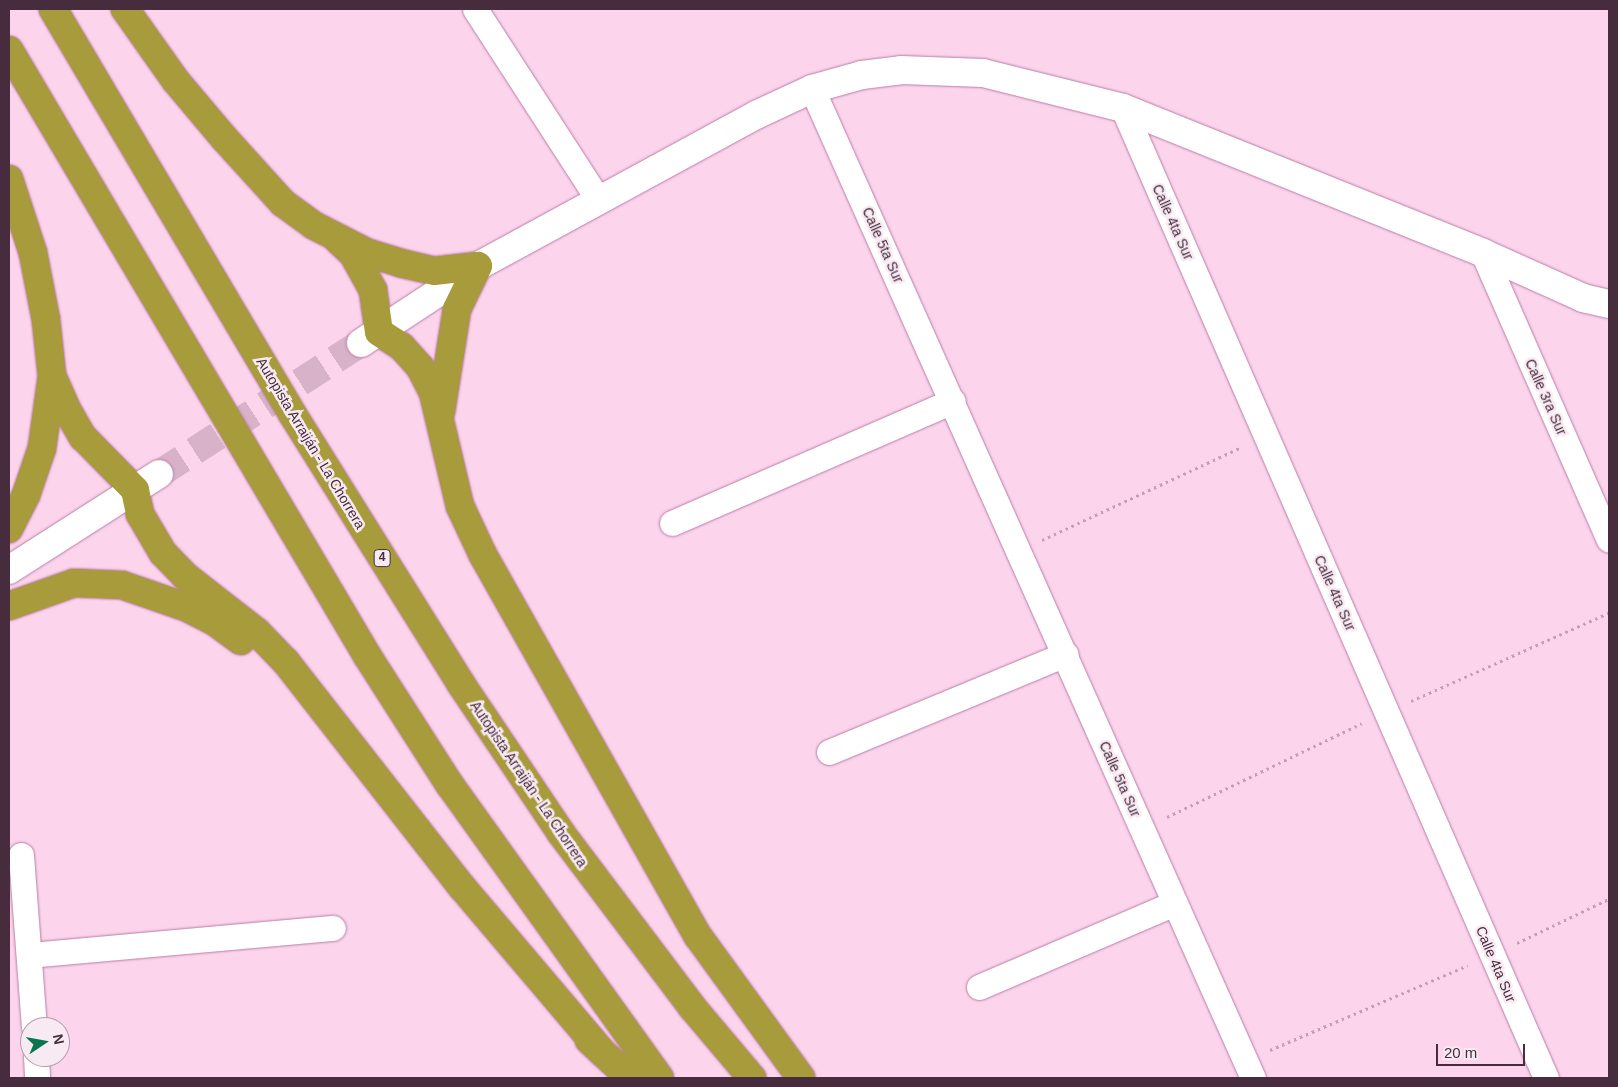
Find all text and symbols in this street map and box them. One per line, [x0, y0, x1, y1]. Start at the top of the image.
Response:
street label: Calle 4ta Sur [1149, 182, 1197, 262]
street label: Calle 5ta Sur [859, 205, 907, 285]
street label: Autopista Arraiján - La Chorrera [253, 354, 369, 532]
street label: Calle 3ra Sur [1522, 356, 1570, 438]
road number: 4 [373, 548, 391, 568]
street label: Calle 4ta Sur [1311, 553, 1359, 633]
street label: Autopista Arraiján - La Chorrera [467, 697, 591, 871]
street label: Calle 5ta Sur [1096, 739, 1144, 819]
street label: Calle 4ta Sur [1472, 923, 1520, 1005]
north arrow [20, 1017, 70, 1067]
text: N [50, 1032, 68, 1046]
scale bar [1438, 1034, 1527, 1066]
text: 20 m [1444, 1044, 1477, 1061]

